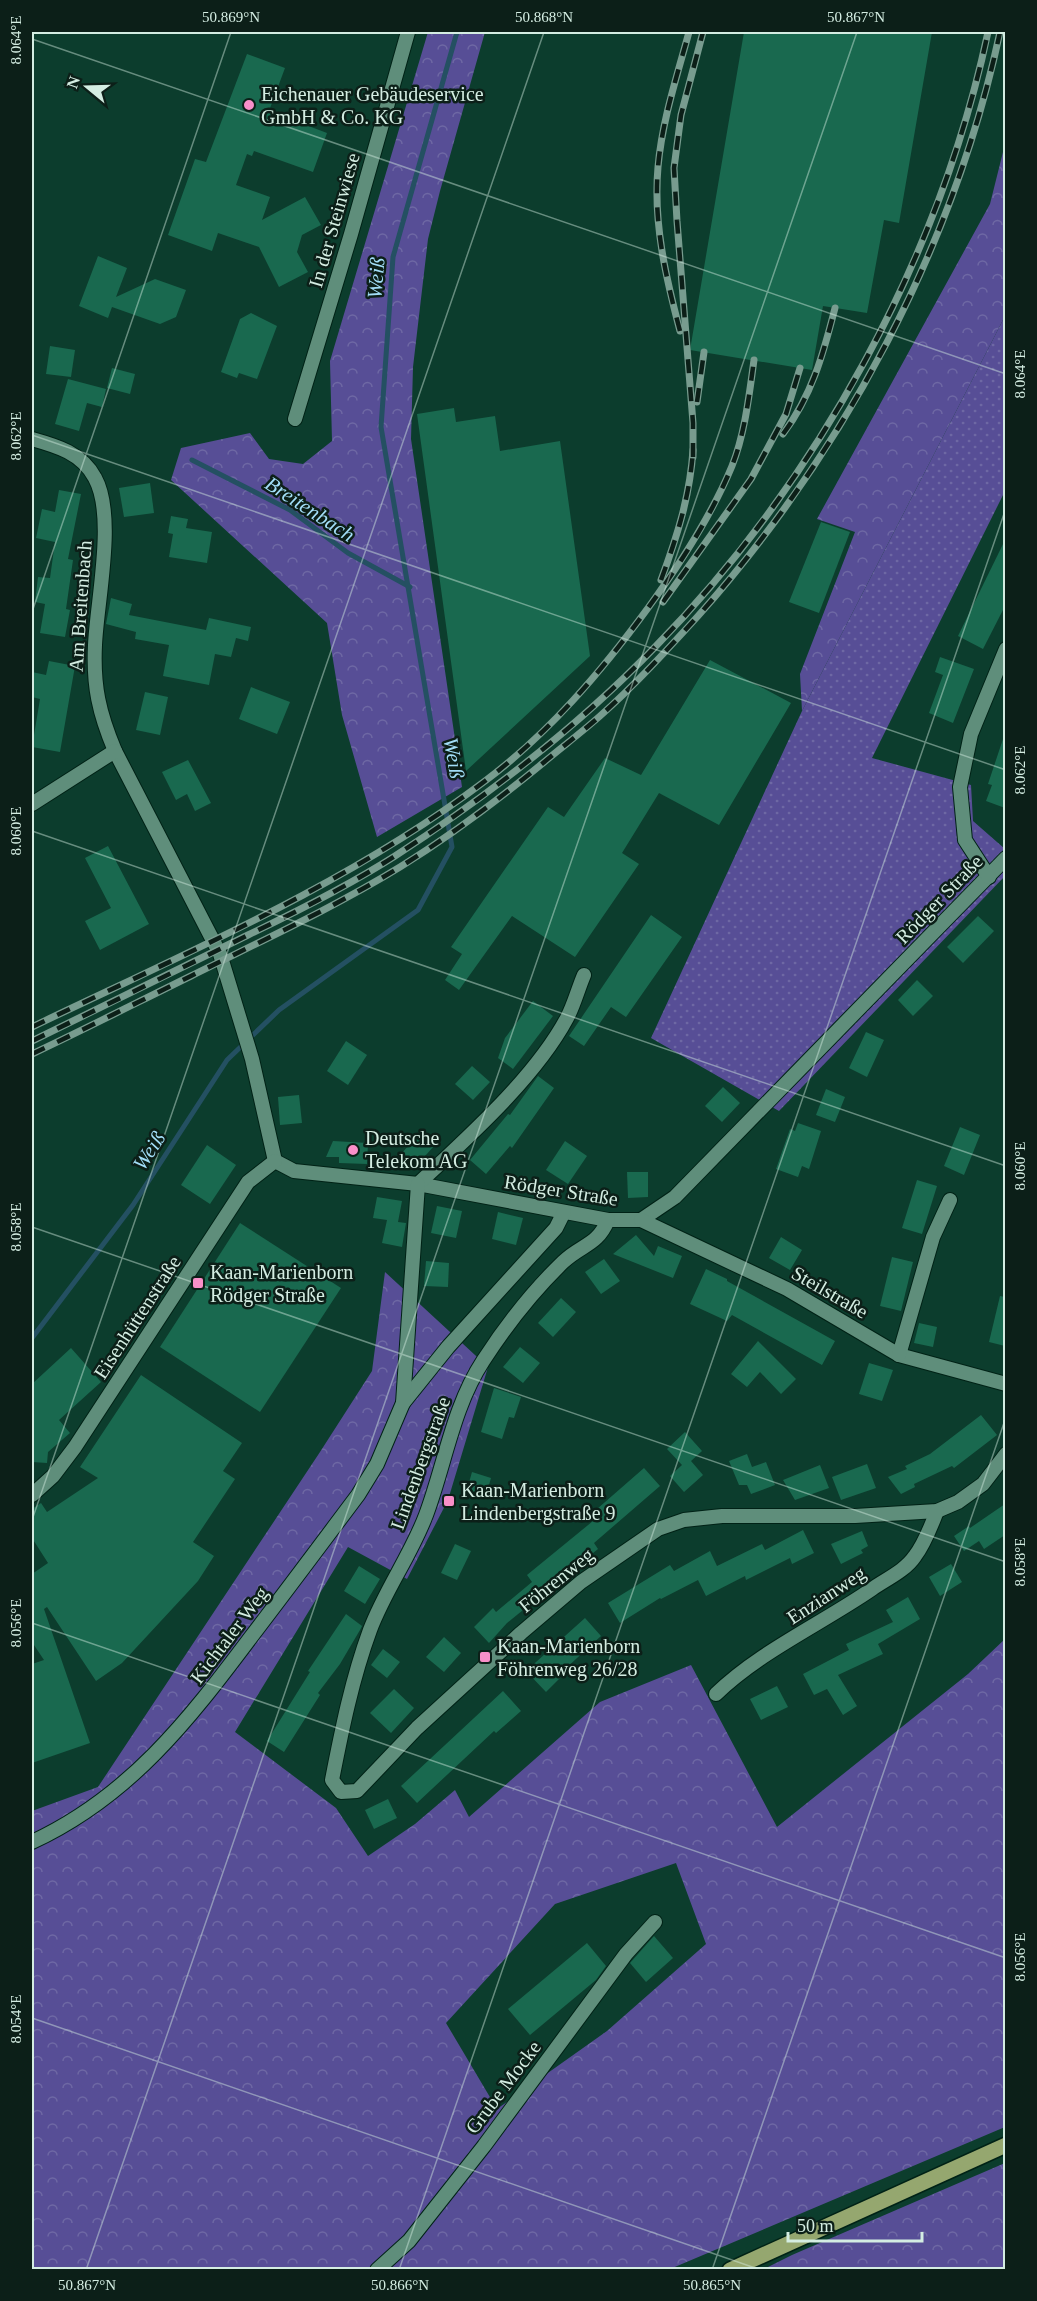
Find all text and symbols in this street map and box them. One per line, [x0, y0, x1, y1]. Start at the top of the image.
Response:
text: 50.869°N [202, 9, 260, 25]
text: 50.868°N [515, 9, 573, 25]
text: 50.867°N [827, 9, 885, 25]
text: 8.064°E [8, 16, 24, 64]
north arrow [57, 57, 117, 117]
text: N [63, 74, 83, 91]
place label: Eichenauer Gebäudeservice GmbH & Co. KG [261, 83, 484, 128]
marker: Eichenauer Gebäudeservice GmbH & Co. KG [242, 98, 256, 112]
street label: In der Steinwiese [304, 150, 364, 290]
water label: Weiß [362, 256, 390, 300]
text: 8.064°E [1012, 350, 1028, 398]
text: 8.062°E [8, 412, 24, 460]
water label: Breitenbach [261, 471, 359, 547]
street label: Am Breitenbach [64, 540, 96, 672]
water label: Weiß [439, 736, 469, 781]
text: 8.062°E [1012, 746, 1028, 794]
text: 8.060°E [8, 807, 24, 855]
street label: Rödger Straße [891, 850, 988, 949]
water label: Weiß [128, 1127, 171, 1175]
place label: Deutsche Telekom AG [365, 1127, 467, 1172]
text: 8.060°E [1012, 1142, 1028, 1190]
marker: Deutsche Telekom AG [346, 1143, 360, 1157]
street label: Rödger Straße [502, 1170, 620, 1211]
text: 8.058°E [8, 1203, 24, 1251]
street label: Eisenhüttenstraße [89, 1251, 185, 1383]
place label: Kaan-Marienborn Rödger Straße [210, 1261, 353, 1307]
street label: Steilstraße [788, 1261, 872, 1323]
marker: Kaan-Marienborn Rödger Straße [191, 1276, 205, 1290]
street label: Lindenbergstraße [386, 1394, 455, 1533]
place label: Kaan-Marienborn Lindenbergstraße 9 [461, 1479, 616, 1525]
marker: Kaan-Marienborn Lindenbergstraße 9 [442, 1494, 456, 1508]
text: 8.058°E [1012, 1538, 1028, 1586]
street label: Föhrenweg [514, 1543, 599, 1618]
street label: Enzianweg [783, 1562, 870, 1629]
street label: Kichtaler Weg [186, 1582, 273, 1688]
text: 8.056°E [8, 1599, 24, 1647]
place label: Kaan-Marienborn Föhrenweg 26/28 [497, 1635, 640, 1681]
marker: Kaan-Marienborn Föhrenweg 26/28 [478, 1650, 492, 1664]
text: 8.056°E [1012, 1933, 1028, 1981]
text: 8.054°E [8, 1995, 24, 2043]
street label: Grube Mocke [461, 2036, 545, 2138]
scale bar [788, 2205, 922, 2243]
text: 50 m [797, 2216, 834, 2236]
text: 50.867°N [58, 2277, 116, 2293]
text: 50.866°N [371, 2277, 429, 2293]
text: 50.865°N [683, 2277, 741, 2293]

